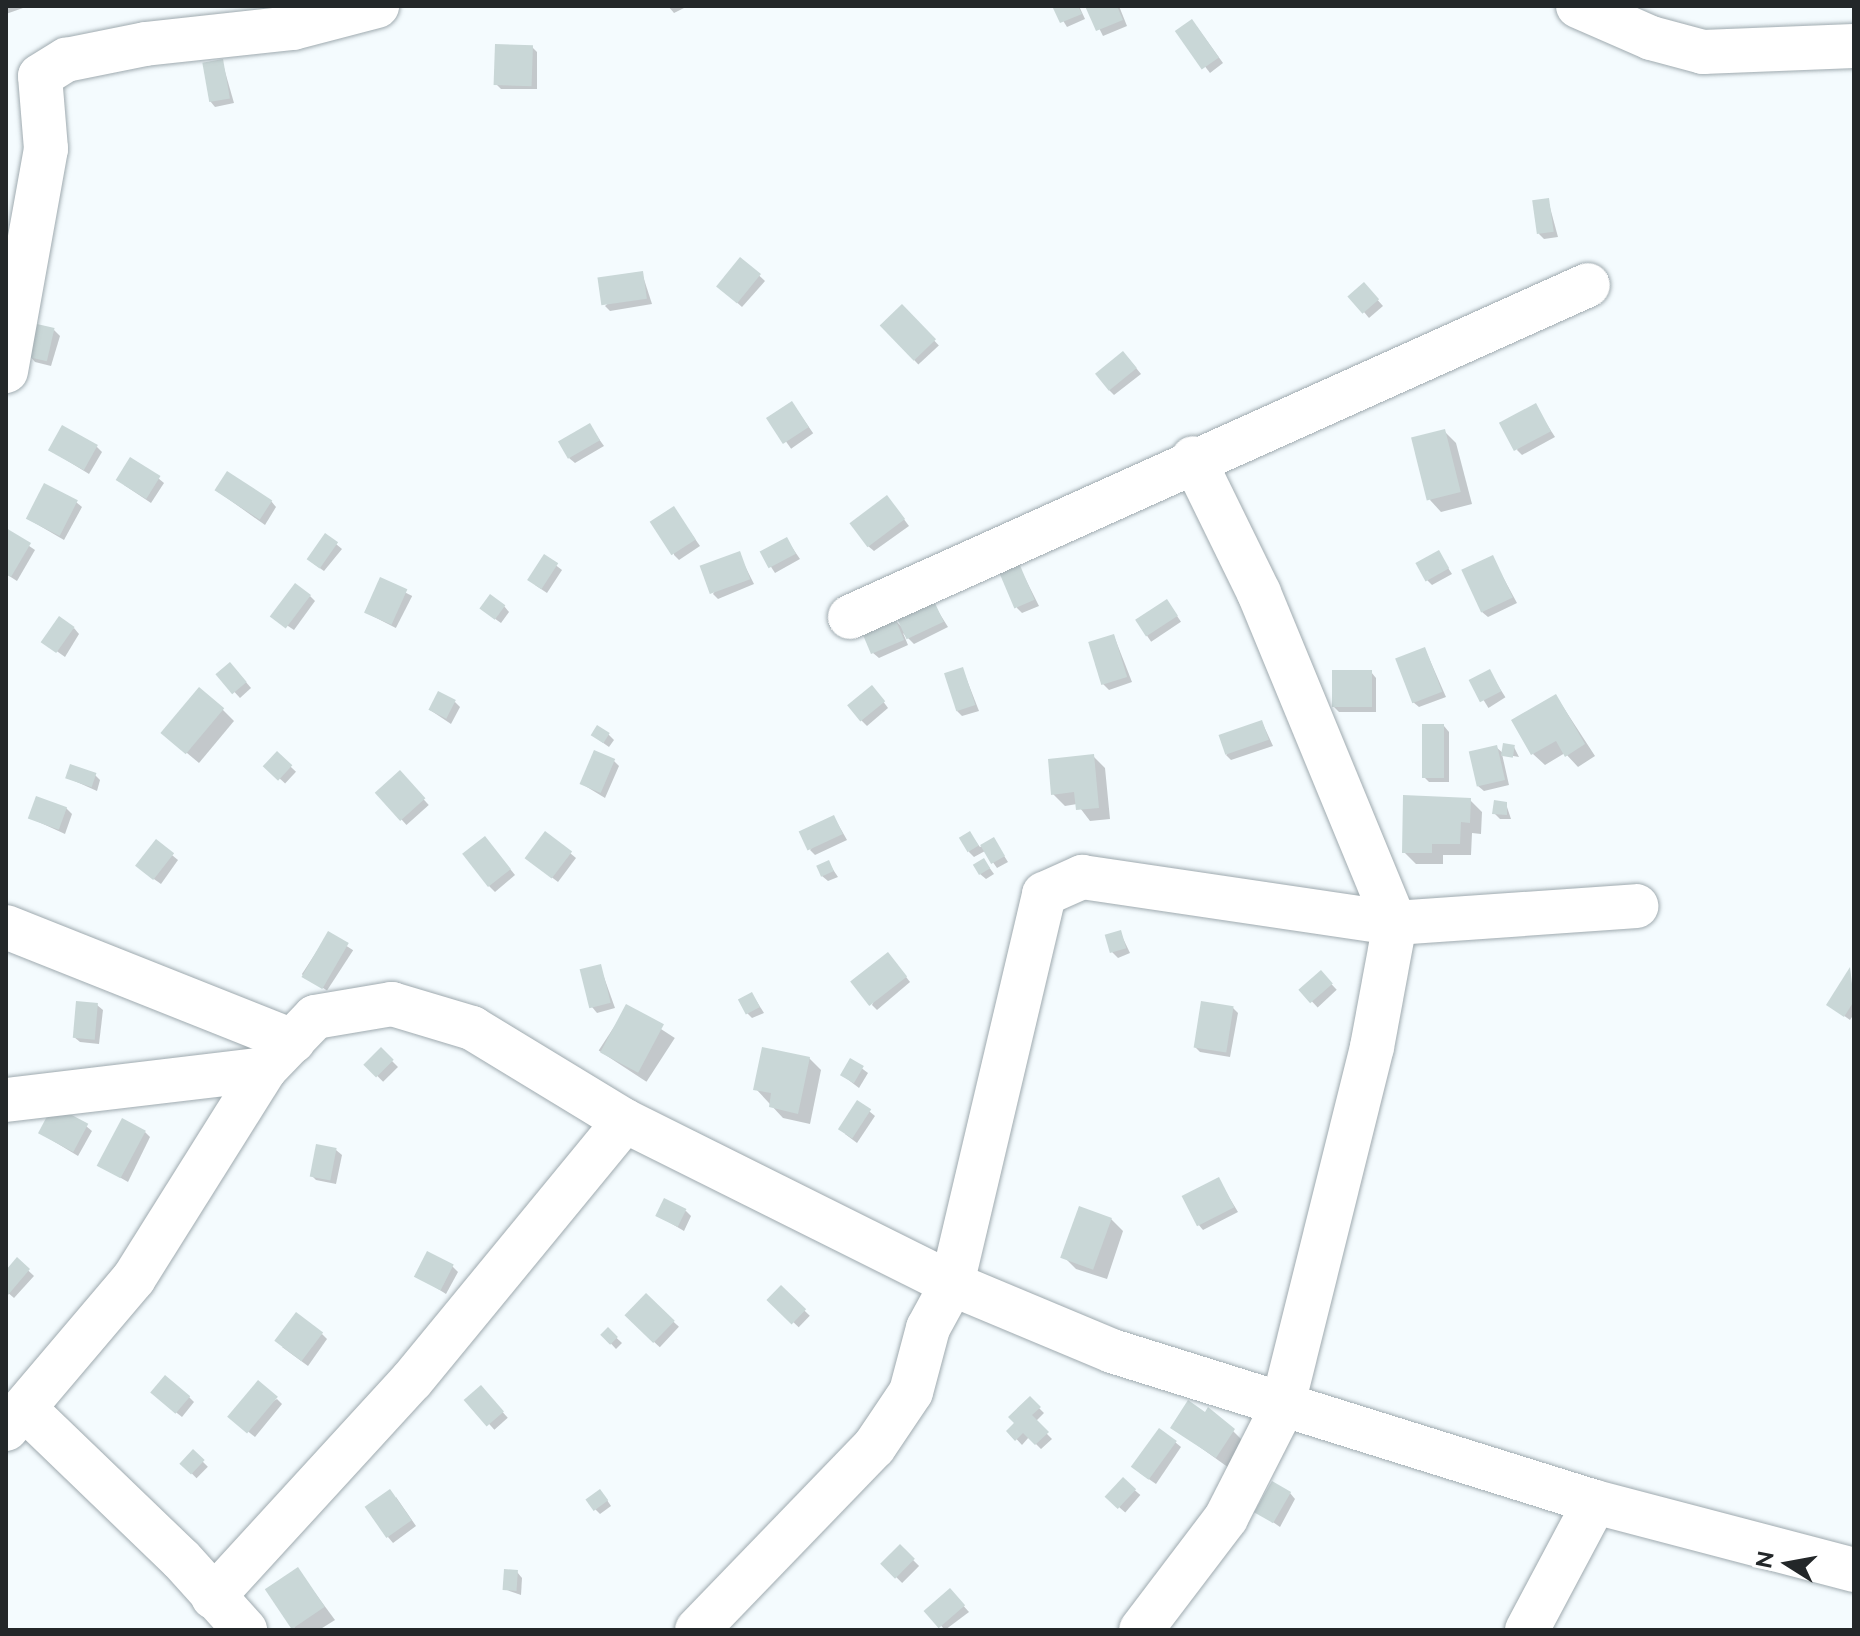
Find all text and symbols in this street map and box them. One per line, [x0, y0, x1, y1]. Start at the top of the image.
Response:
north arrow [1748, 1524, 1828, 1604]
text: N [1750, 1549, 1779, 1570]

